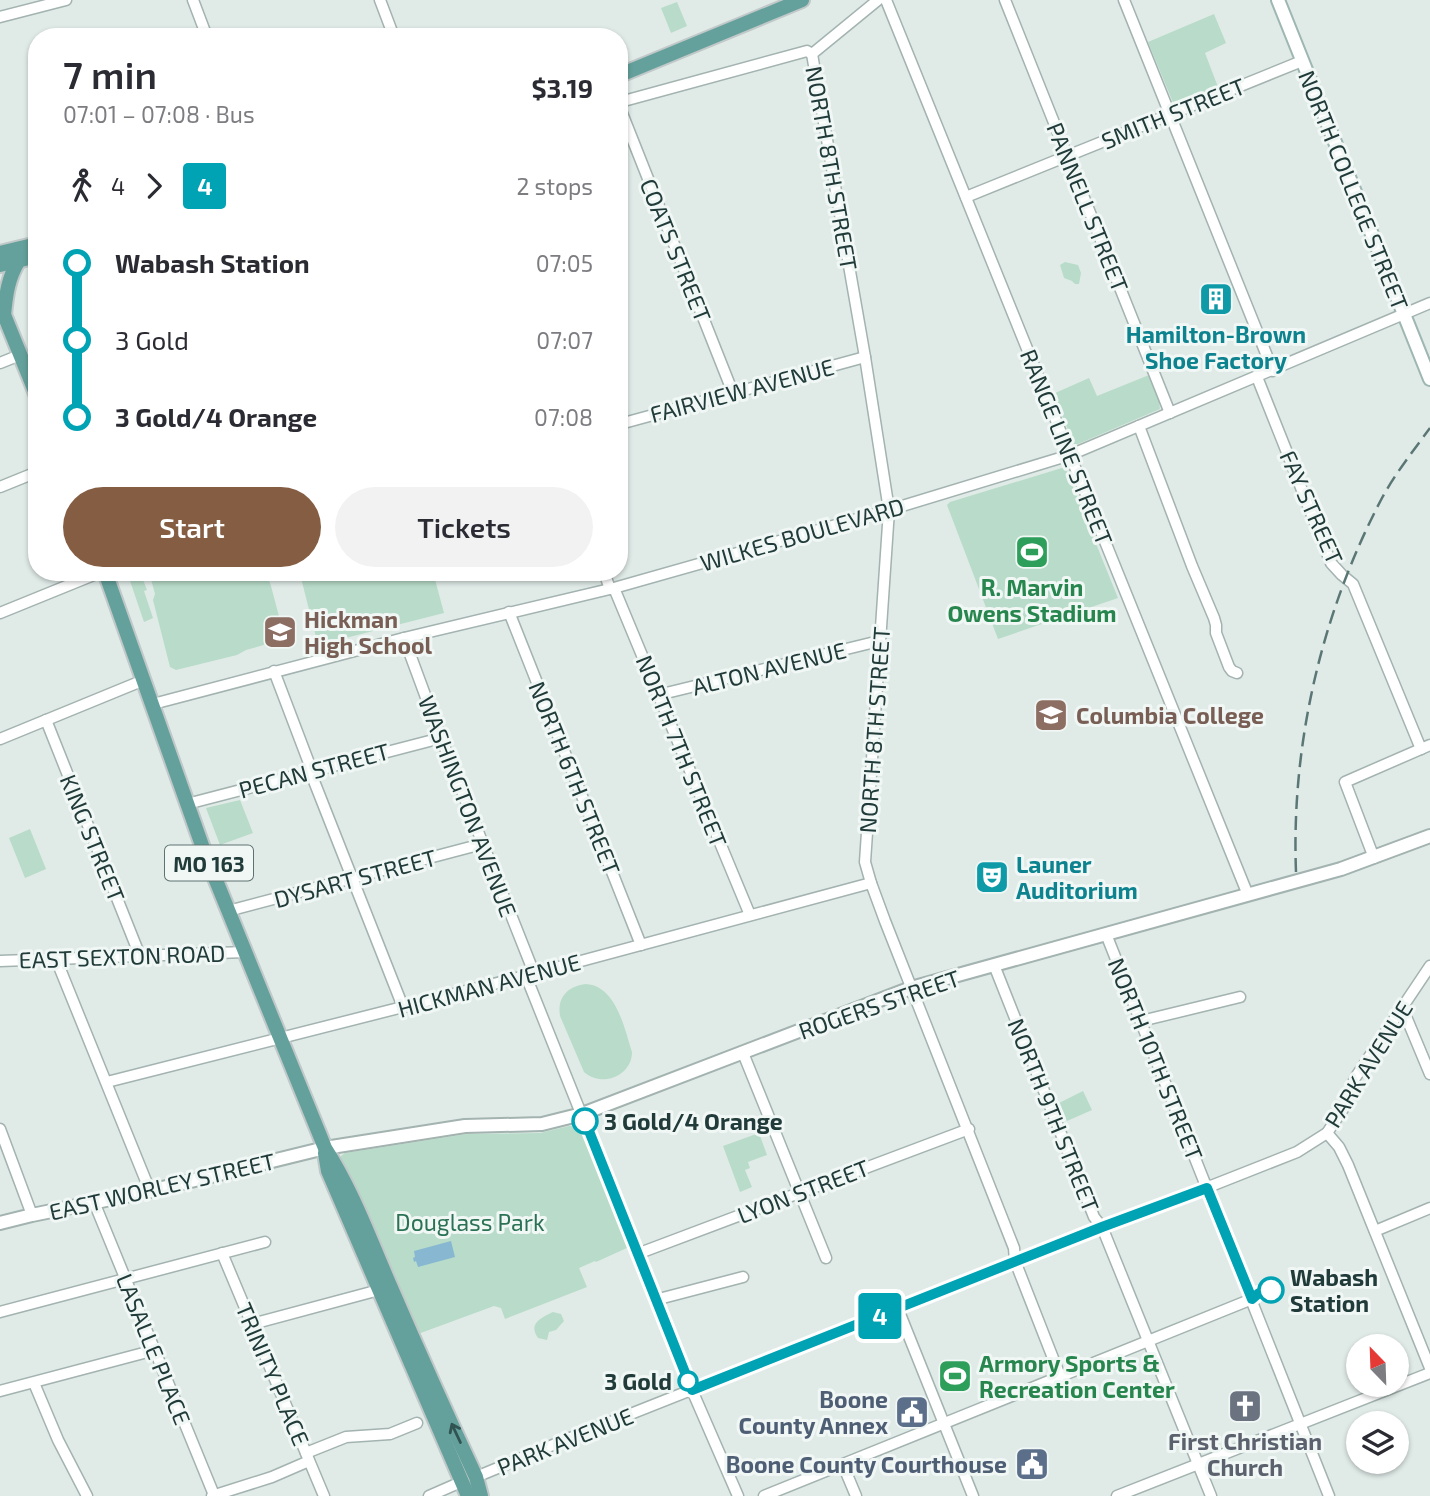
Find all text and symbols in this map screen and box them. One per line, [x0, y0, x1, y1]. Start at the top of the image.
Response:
text: 7 min [63, 51, 157, 97]
street label: NORTH 8TH STREET [800, 64, 864, 272]
street label: NORTH COLLEGE STREET [1293, 66, 1415, 314]
street label: SMITH STREET [1097, 71, 1249, 155]
text: $3.19 [531, 72, 593, 103]
text: 07:01 – 07:08 · Bus [63, 100, 255, 128]
street label: PANNELL STREET [1041, 118, 1135, 296]
icon: walk [63, 167, 101, 205]
icon: forward [135, 167, 173, 205]
text: 4 [197, 171, 212, 200]
text: 4 [111, 172, 125, 200]
text: 2 stops [516, 172, 593, 200]
street label: COATS STREET [635, 174, 717, 326]
text: Wabash Station [115, 247, 310, 278]
text: 07:05 [536, 249, 593, 277]
building icon: Hamilton-Brown Shoe Factory [1197, 280, 1235, 318]
place label: Hamilton-Brown Shoe Factory [1126, 320, 1306, 374]
text: 3 Gold [115, 324, 189, 355]
text: 07:07 [536, 326, 593, 354]
street label: RANGE LINE STREET [1015, 345, 1119, 549]
street label: FAIRVIEW AVENUE [647, 352, 837, 428]
text: 3 Gold/4 Orange [115, 401, 317, 432]
text: 07:08 [534, 403, 593, 431]
street label: FAY STREET [1275, 446, 1349, 568]
button: Start [63, 487, 321, 567]
button: Tickets [335, 487, 593, 567]
street label: WILKES BOULEVARD [697, 492, 907, 576]
sports icon: R. Marvin Owens Stadium [1013, 533, 1051, 571]
place label: R. Marvin Owens Stadium [947, 573, 1117, 627]
place label: Hickman High School [304, 605, 433, 659]
school or university icon: Hickman High School [261, 613, 299, 651]
street label: NORTH 8TH STREET [853, 626, 895, 834]
street label: ALTON AVENUE [689, 635, 849, 701]
street label: NORTH 7TH STREET [631, 651, 733, 851]
street label: NORTH 6TH STREET [523, 677, 627, 879]
street label: WASHINGTON AVENUE [413, 692, 523, 920]
school or university icon: Columbia College [1032, 696, 1070, 734]
place label: Columbia College [1076, 701, 1264, 729]
street label: PECAN STREET [236, 736, 392, 804]
street label: KING STREET [55, 770, 131, 906]
street label: DYSART STREET [271, 843, 439, 913]
road number: MO 163 [165, 846, 253, 880]
place label: Launer Auditorium [1016, 850, 1138, 904]
theatre icon: Launer Auditorium [973, 858, 1011, 896]
street label: EAST SEXTON ROAD [18, 938, 226, 974]
street label: HICKMAN AVENUE [394, 947, 584, 1023]
street label: NORTH 10TH STREET [1103, 954, 1209, 1164]
street label: ROGERS STREET [795, 963, 963, 1045]
street label: PARK AVENUE [1318, 995, 1418, 1133]
street label: NORTH 9TH STREET [1002, 1014, 1106, 1216]
place label: 3 Gold/4 Orange [604, 1107, 783, 1135]
marker: 3 Gold/4 Orange [572, 1108, 598, 1134]
street label: EAST WORLEY STREET [46, 1146, 278, 1226]
street label: LYON STREET [733, 1153, 873, 1229]
park label: Douglass Park [395, 1208, 545, 1236]
place label: Wabash Station [1290, 1263, 1378, 1317]
street label: LASALLE PLACE [111, 1269, 197, 1429]
marker: Wabash Station [1258, 1277, 1284, 1303]
line badge: 4 [857, 1293, 903, 1339]
street label: TRINITY PLACE [230, 1298, 316, 1450]
text: 4 [872, 1301, 888, 1330]
north arrow [1346, 1334, 1409, 1396]
map controls [1346, 1334, 1409, 1474]
place label: Armory Sports & Recreation Center [979, 1349, 1175, 1403]
sports icon: Armory Sports & Recreation Center [936, 1357, 974, 1395]
place label: 3 Gold [604, 1367, 672, 1395]
marker: 3 Gold [678, 1371, 698, 1391]
place label: Boone County Annex [738, 1385, 888, 1439]
church icon: First Christian Church [1226, 1387, 1264, 1425]
public building icon: Boone County Annex [893, 1393, 931, 1431]
street label: PARK AVENUE [493, 1401, 637, 1481]
button: layers [1346, 1411, 1409, 1474]
one-way arrow [449, 1423, 462, 1444]
place label: First Christian Church [1168, 1427, 1322, 1481]
public building icon: Boone County Courthouse [1013, 1445, 1051, 1483]
place label: Boone County Courthouse [726, 1450, 1007, 1478]

